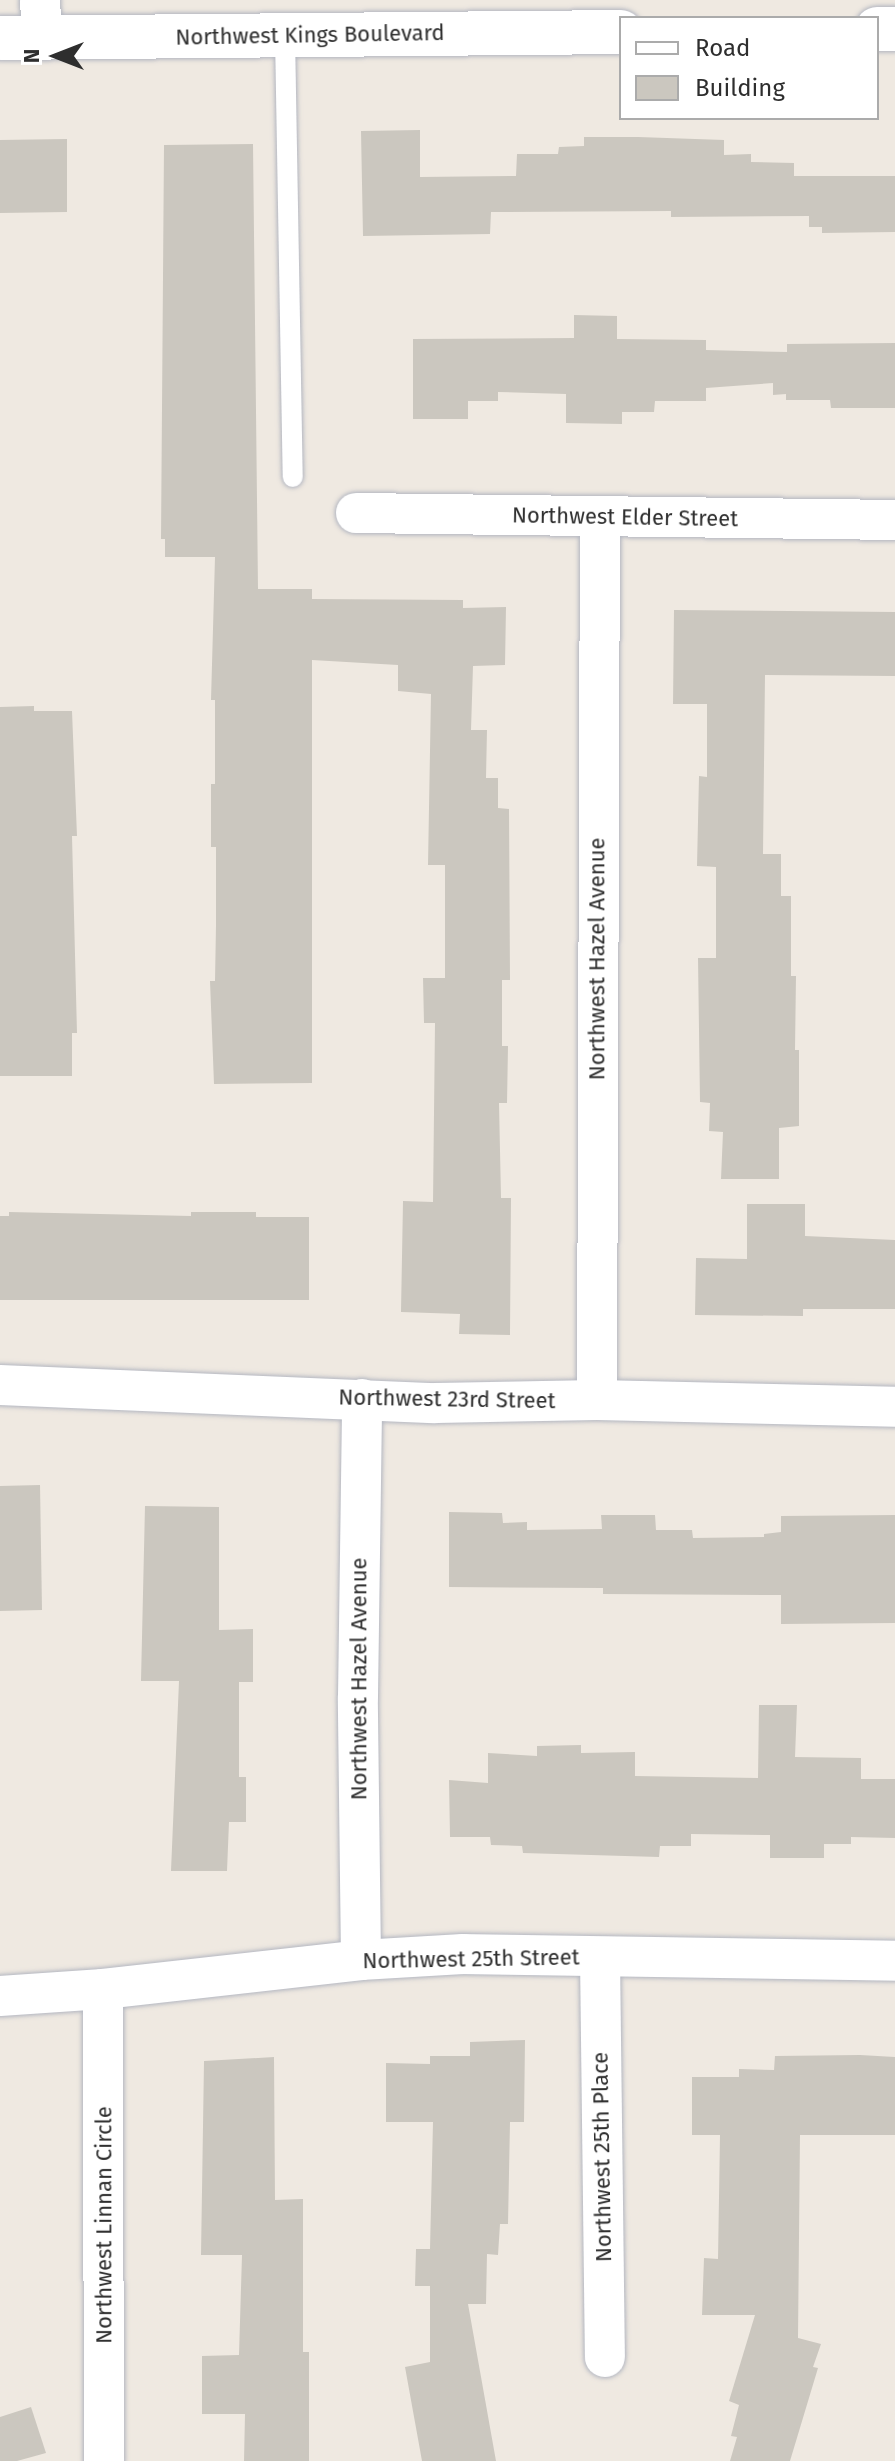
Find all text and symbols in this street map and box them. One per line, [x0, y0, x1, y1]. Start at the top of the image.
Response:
north arrow [16, 16, 96, 96]
legend [619, 16, 879, 120]
street label: Northwest Kings Boulevard [175, 19, 445, 51]
text: Road [695, 34, 750, 62]
text: N [18, 49, 45, 63]
text: Building [695, 74, 785, 102]
street label: Northwest Elder Street [512, 502, 738, 532]
street label: Northwest Hazel Avenue [584, 838, 610, 1080]
street label: Northwest 23rd Street [338, 1384, 556, 1414]
street label: Northwest Hazel Avenue [346, 1558, 372, 1800]
street label: Northwest 25th Street [362, 1944, 580, 1974]
street label: Northwest 25th Place [587, 2052, 617, 2262]
street label: Northwest Linnan Circle [91, 2106, 117, 2344]

